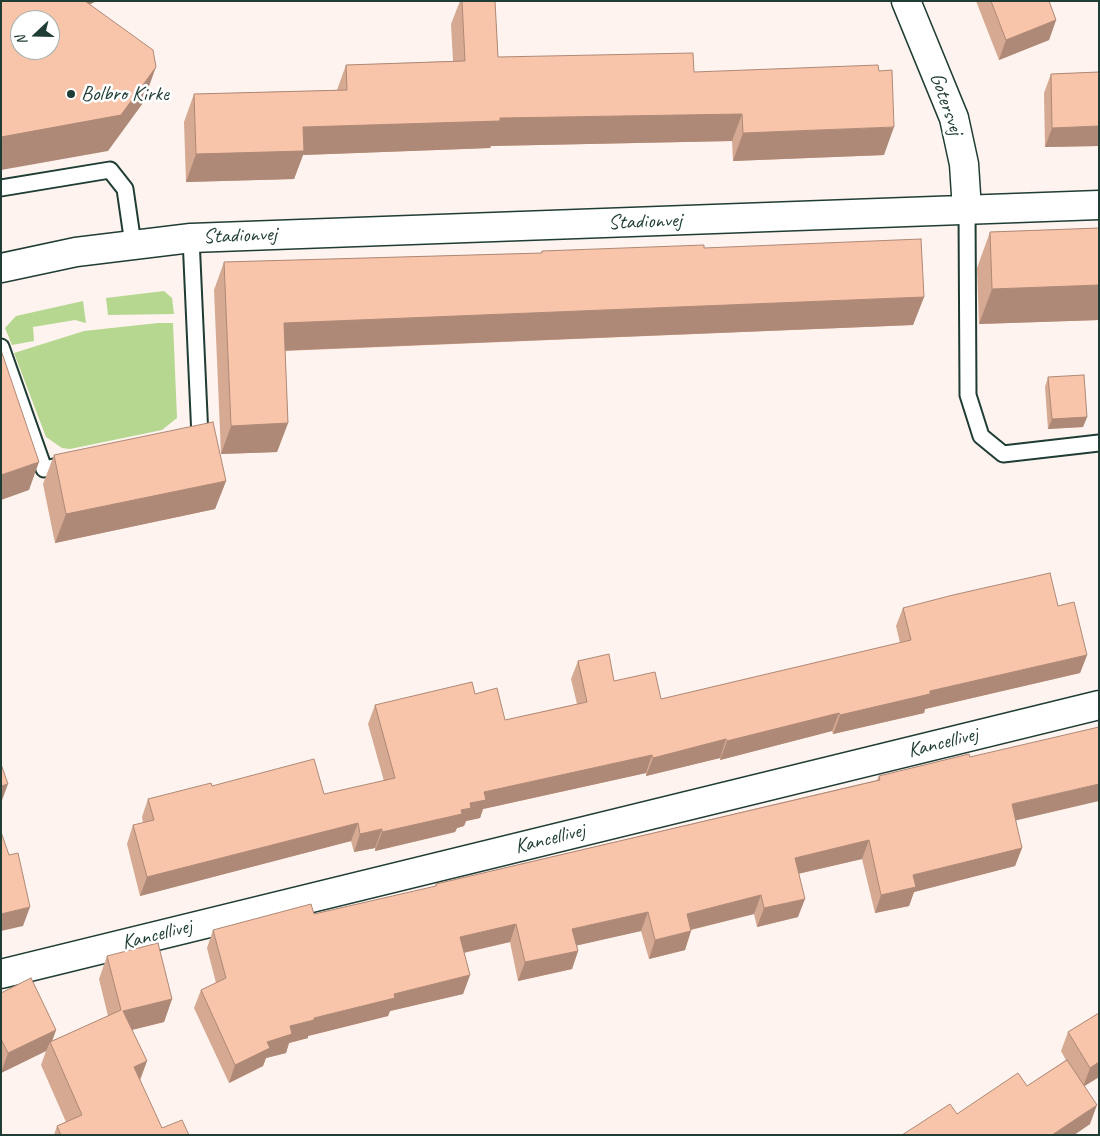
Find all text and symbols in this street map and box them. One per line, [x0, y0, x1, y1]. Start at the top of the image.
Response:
north arrow [10, 10, 60, 60]
text: N [12, 33, 31, 47]
street label: Gotersvej [924, 70, 968, 138]
place label: Bolbro Kirke [81, 81, 169, 107]
marker: Bolbro Kirke [65, 88, 77, 100]
street label: Stadionvej [608, 208, 682, 236]
street label: Stadionvej [203, 222, 277, 250]
street label: Kancellivej [905, 722, 981, 764]
street label: Kancellivej [512, 818, 588, 860]
street label: Kancellivej [119, 914, 195, 956]

